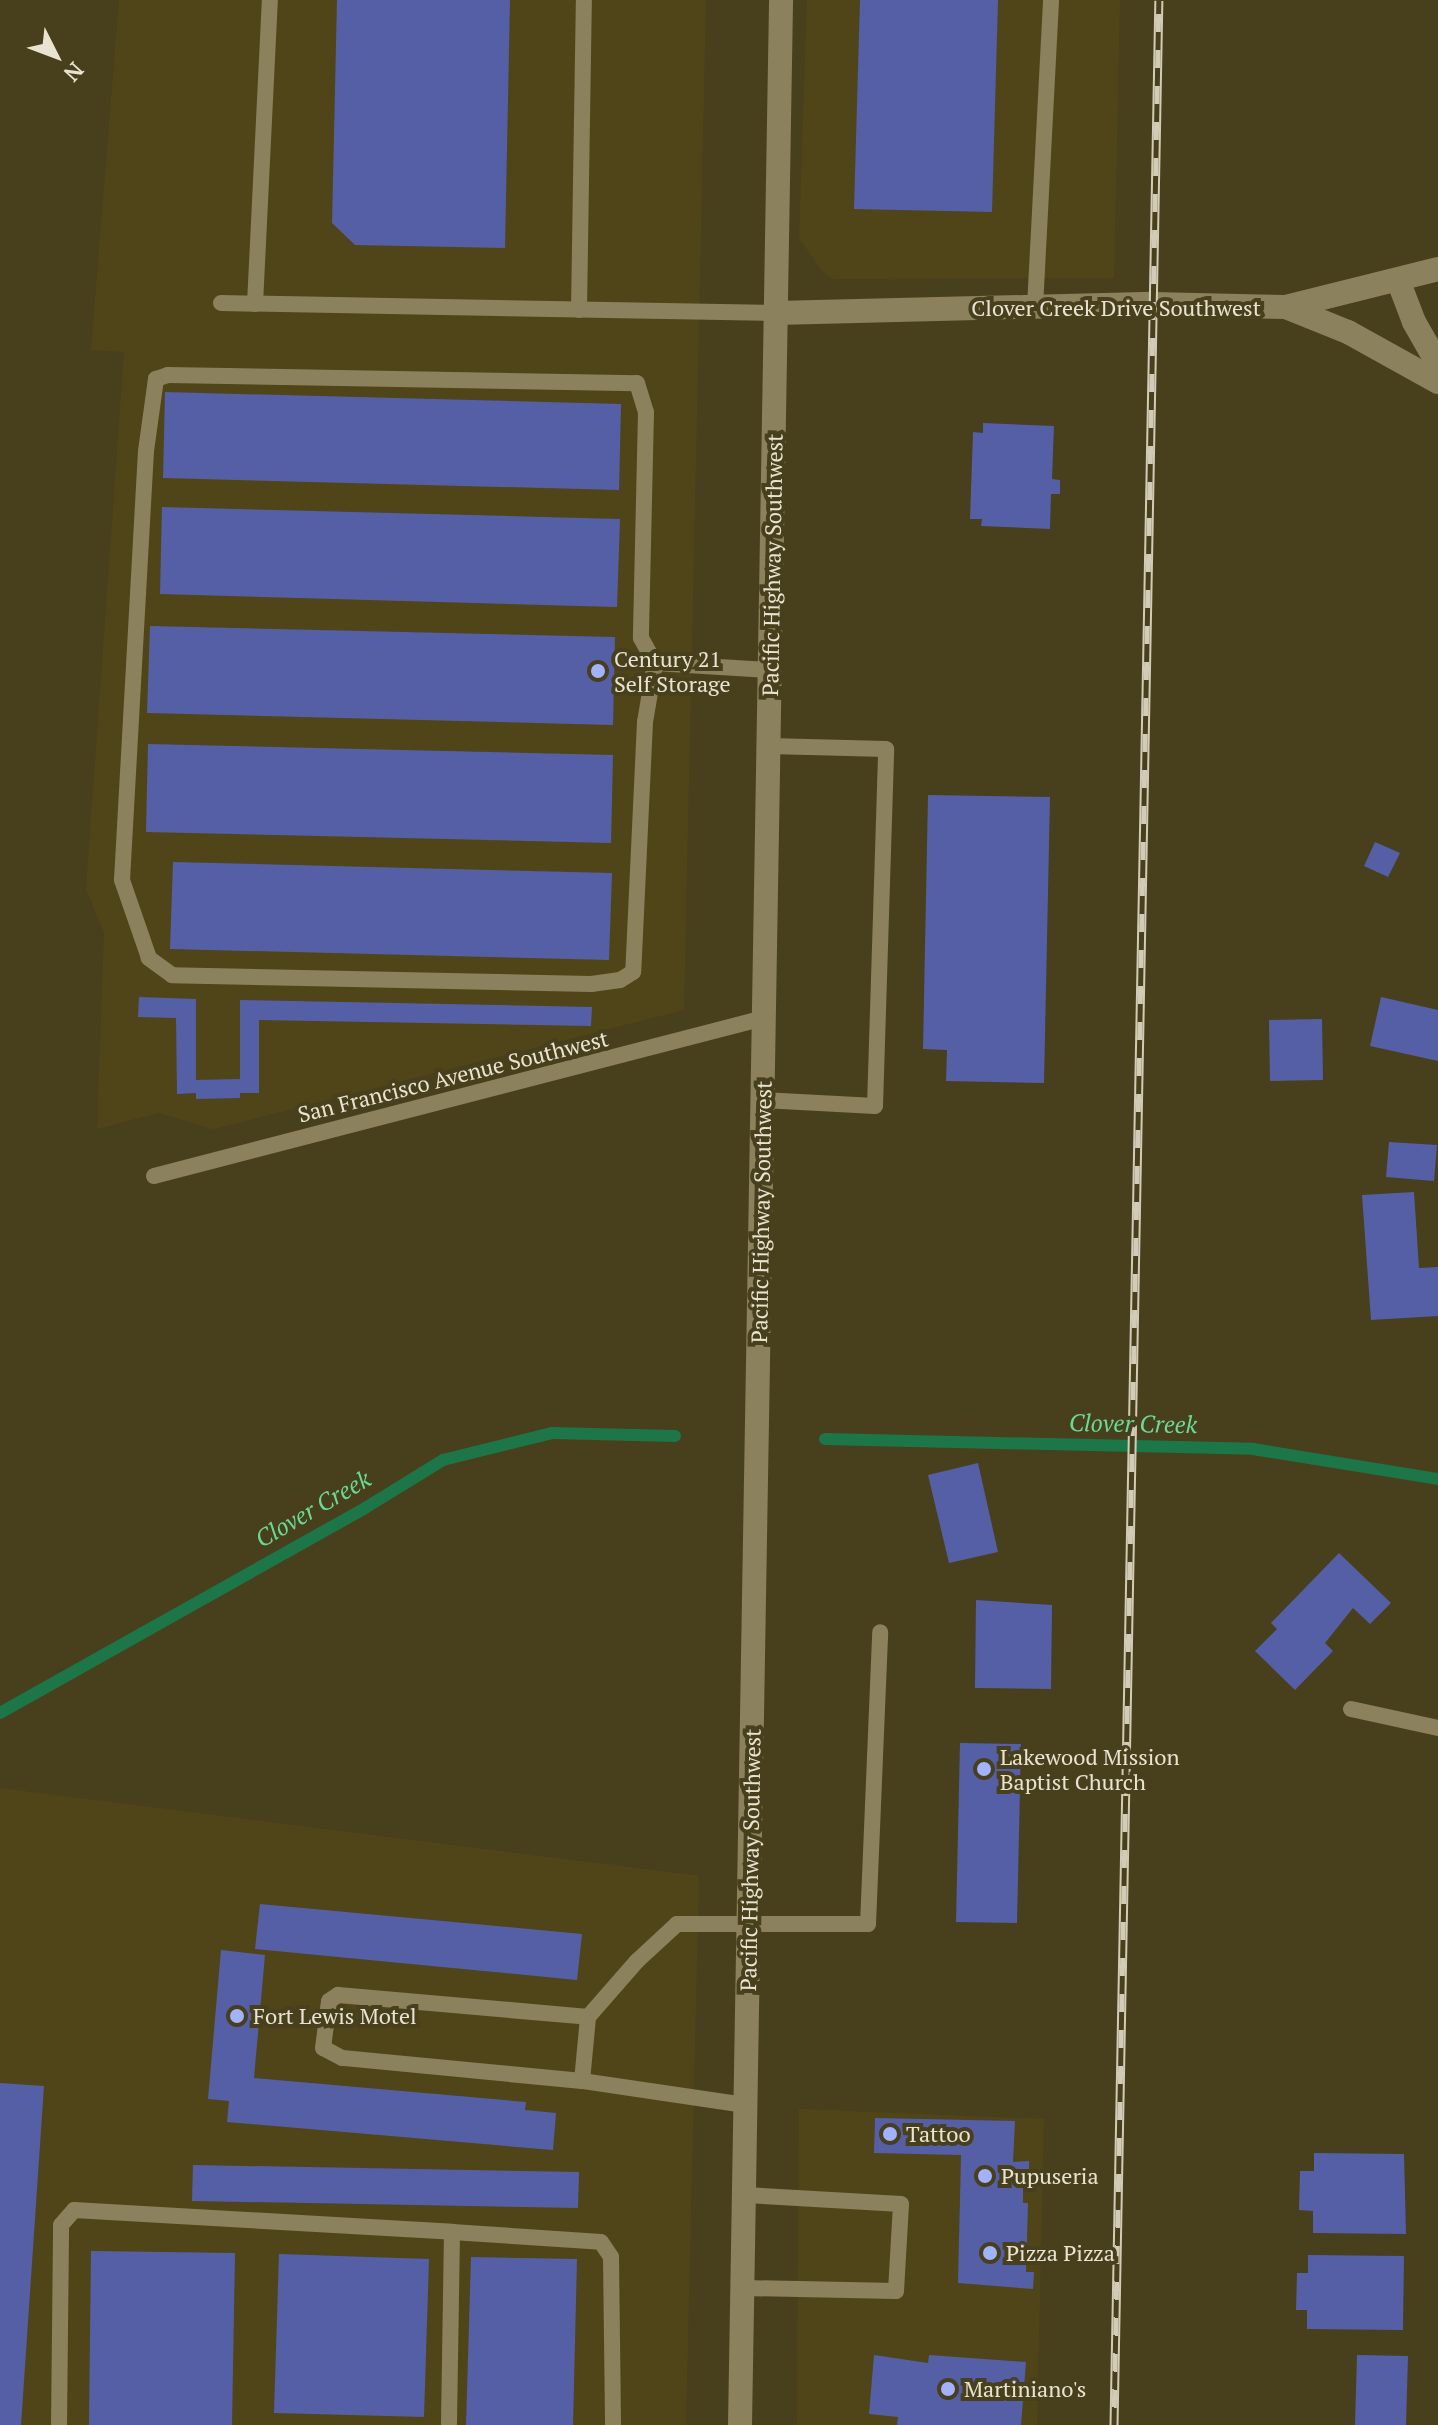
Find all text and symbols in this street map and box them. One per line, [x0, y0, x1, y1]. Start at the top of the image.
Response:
north arrow [16, 16, 96, 96]
text: N [58, 56, 91, 88]
street label: Clover Creek Drive Southwest [971, 295, 1261, 321]
street label: Pacific Highway Southwest [757, 433, 787, 697]
place label: Century 21 Self Storage [614, 645, 731, 696]
marker: Century 21 Self Storage [589, 662, 607, 680]
street label: San Francisco Avenue Southwest [295, 1025, 611, 1127]
street label: Pacific Highway Southwest [746, 1080, 776, 1344]
water label: Clover Creek [1069, 1408, 1197, 1440]
water label: Clover Creek [250, 1464, 376, 1554]
street label: Pacific Highway Southwest [735, 1728, 765, 1992]
place label: Lakewood Mission Baptist Church [1000, 1743, 1180, 1794]
marker: Lakewood Mission Baptist Church [975, 1760, 993, 1778]
place label: Fort Lewis Motel [253, 2003, 417, 2029]
marker: Fort Lewis Motel [228, 2007, 246, 2025]
place label: Tattoo [906, 2121, 971, 2147]
marker: Tattoo [881, 2125, 899, 2143]
place label: Pupuseria [1001, 2163, 1099, 2189]
marker: Pupuseria [976, 2167, 994, 2185]
place label: Pizza Pizza [1006, 2240, 1115, 2266]
marker: Pizza Pizza [981, 2244, 999, 2262]
place label: Martiniano's [964, 2376, 1086, 2402]
marker: Martiniano's [939, 2380, 957, 2398]

